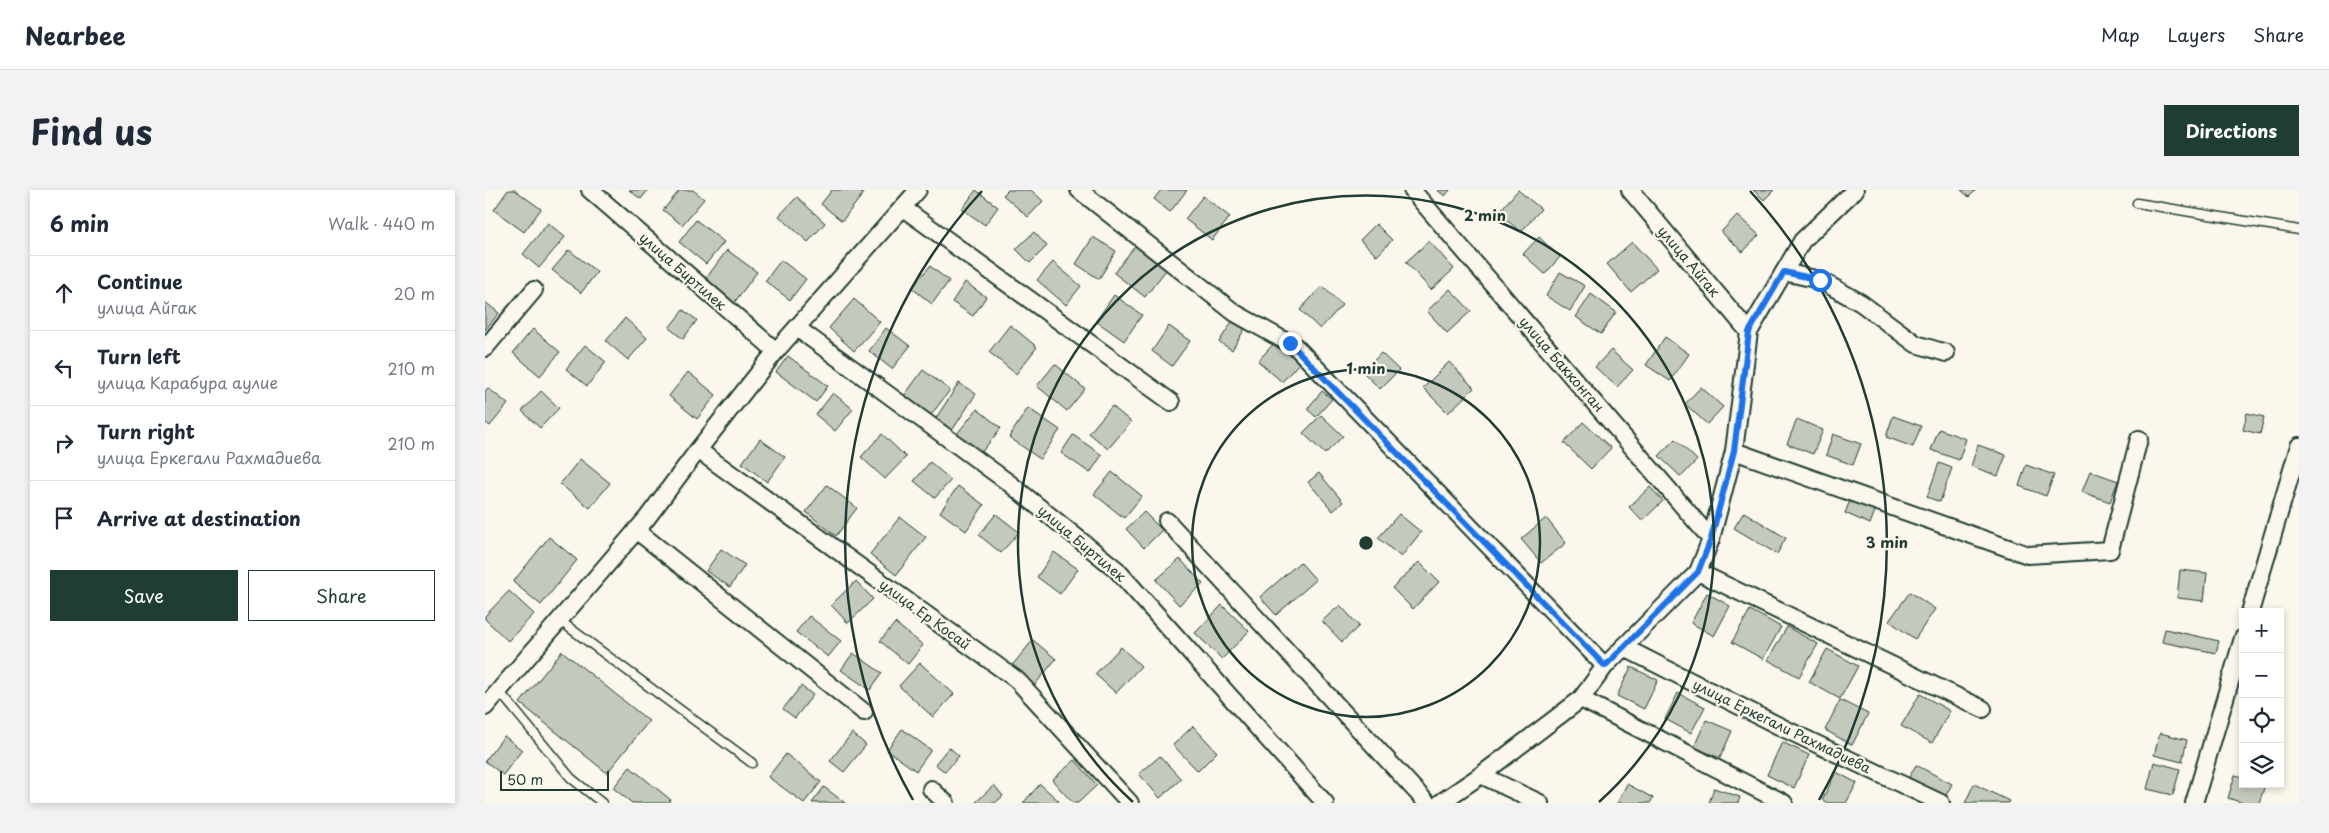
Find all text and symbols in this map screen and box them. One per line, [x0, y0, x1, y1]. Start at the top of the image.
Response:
text: Nearbee [25, 17, 126, 53]
text: Map [2101, 21, 2140, 48]
text: Layers [2168, 21, 2225, 48]
text: Share [2253, 21, 2304, 48]
text: Find us [30, 104, 152, 157]
button: Directions [2164, 105, 2299, 156]
text: 2 min [1464, 203, 1506, 226]
text: 6 min [50, 207, 109, 239]
text: Walk · 440 m [328, 211, 435, 235]
street label: улица Айгак [1653, 221, 1725, 301]
street label: улица Биртилек [635, 227, 732, 315]
text: Continue [97, 267, 183, 295]
route start [1809, 269, 1832, 292]
icon: ahead [50, 279, 78, 307]
text: 20 m [394, 281, 435, 305]
text: улица Айгак [97, 295, 196, 319]
street label: улица Бакконган [1515, 312, 1609, 416]
route end [1279, 332, 1302, 355]
text: Turn left [97, 342, 181, 370]
icon: left [50, 354, 78, 382]
text: 210 m [387, 356, 435, 380]
text: 1 min [1347, 356, 1385, 379]
text: улица Карабура аулие [97, 370, 278, 394]
text: Turn right [97, 417, 195, 445]
icon: right [50, 429, 78, 457]
text: 210 m [387, 431, 435, 455]
text: улица Еркегали Рахмадиева [97, 445, 321, 469]
street label: улица Биртилек [1033, 500, 1131, 587]
icon: arrive [50, 504, 78, 532]
text: Arrive at destination [97, 504, 301, 532]
text: 3 min [1866, 530, 1908, 553]
centre of rings [1357, 534, 1375, 552]
button: Save [50, 570, 238, 621]
button: Share [248, 570, 435, 621]
street label: улица Ер Косай [875, 574, 975, 654]
map controls [2239, 608, 2284, 788]
button: + [2239, 608, 2284, 653]
button: − [2239, 653, 2284, 698]
street label: улица Еркегали Рахмадиева [1689, 674, 1875, 779]
button: locate [2239, 698, 2284, 743]
button: layers [2239, 743, 2284, 788]
scale bar [500, 768, 609, 791]
text: 50 m [507, 769, 543, 790]

